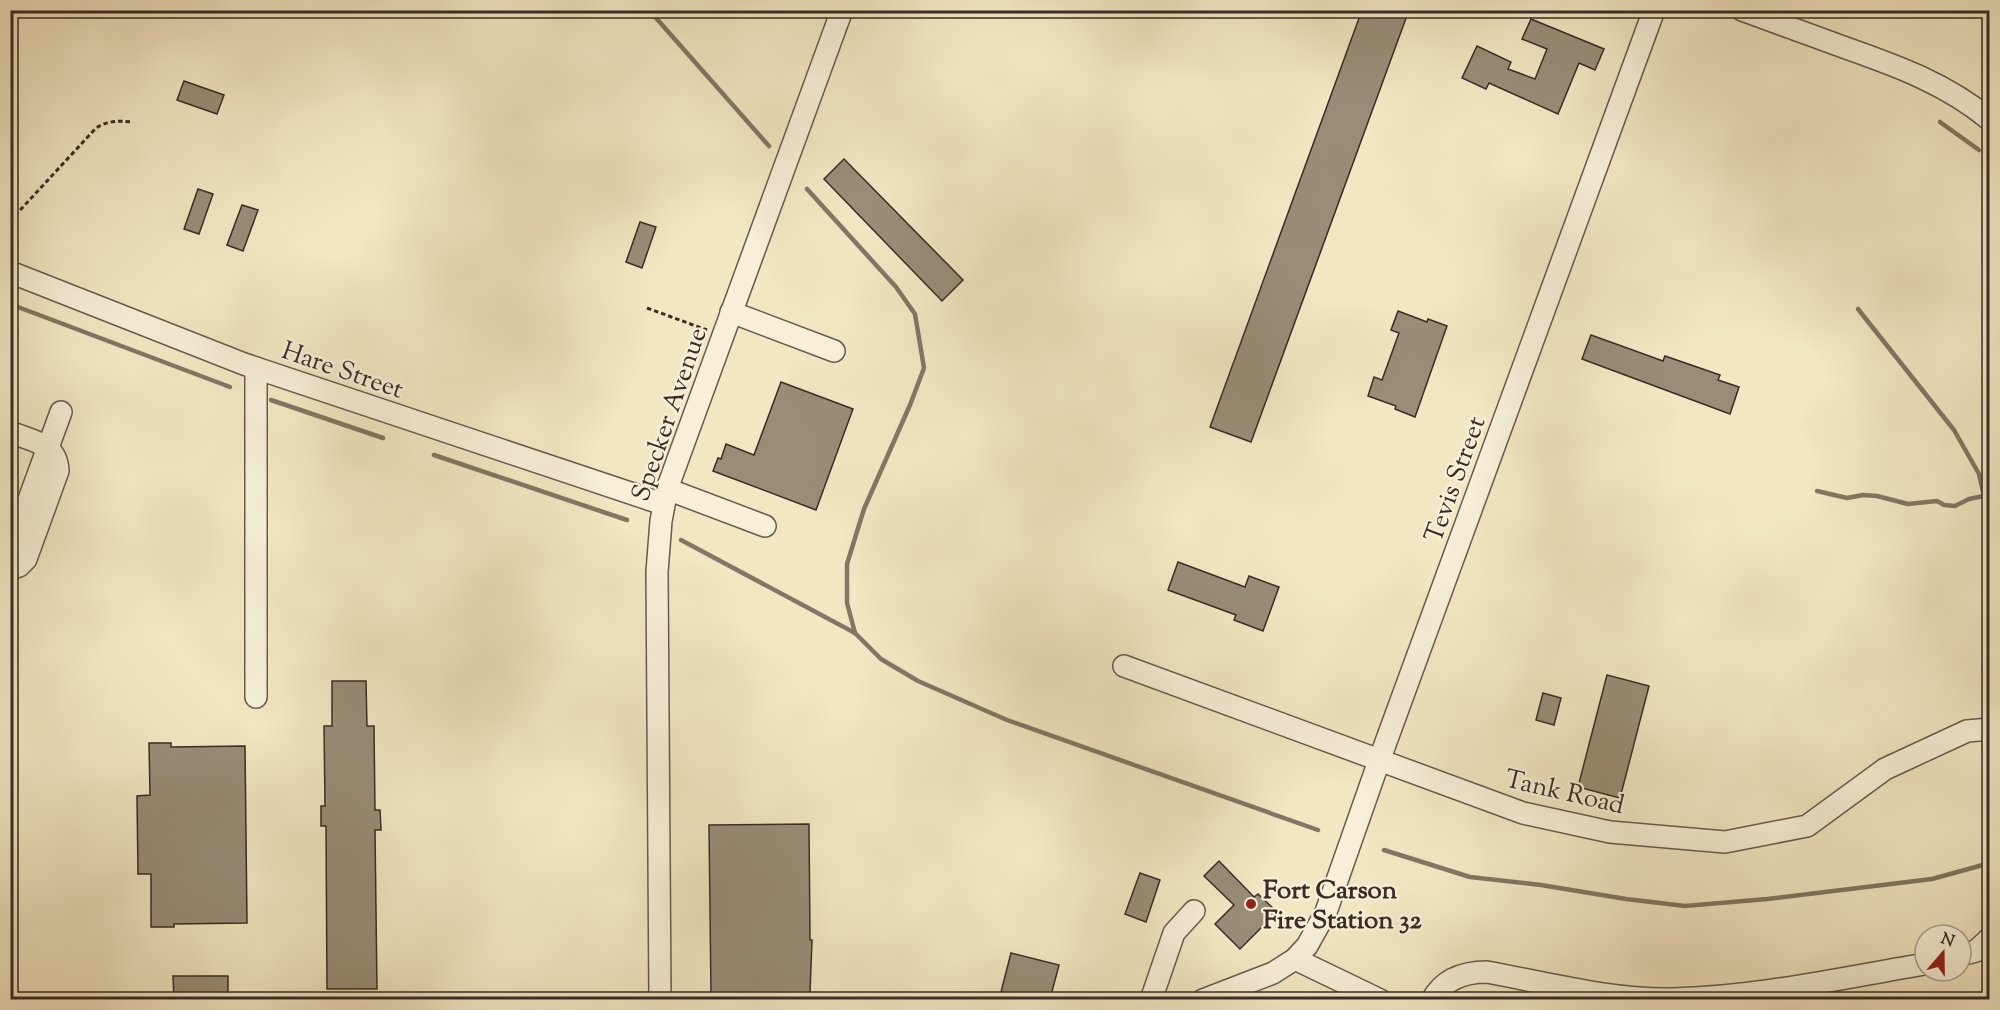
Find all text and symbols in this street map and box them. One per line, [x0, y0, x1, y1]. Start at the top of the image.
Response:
street label: Specker Avenue [623, 323, 717, 507]
street label: Hare Street [276, 333, 408, 410]
street label: Tevis Street [1416, 412, 1496, 548]
street label: Tank Road [1501, 762, 1628, 825]
place label: Fort Carson Fire Station 32 [1263, 873, 1423, 940]
marker: Fort Carson Fire Station 32 [1244, 897, 1258, 911]
north arrow [1913, 923, 1973, 983]
text: N [1937, 928, 1957, 954]

